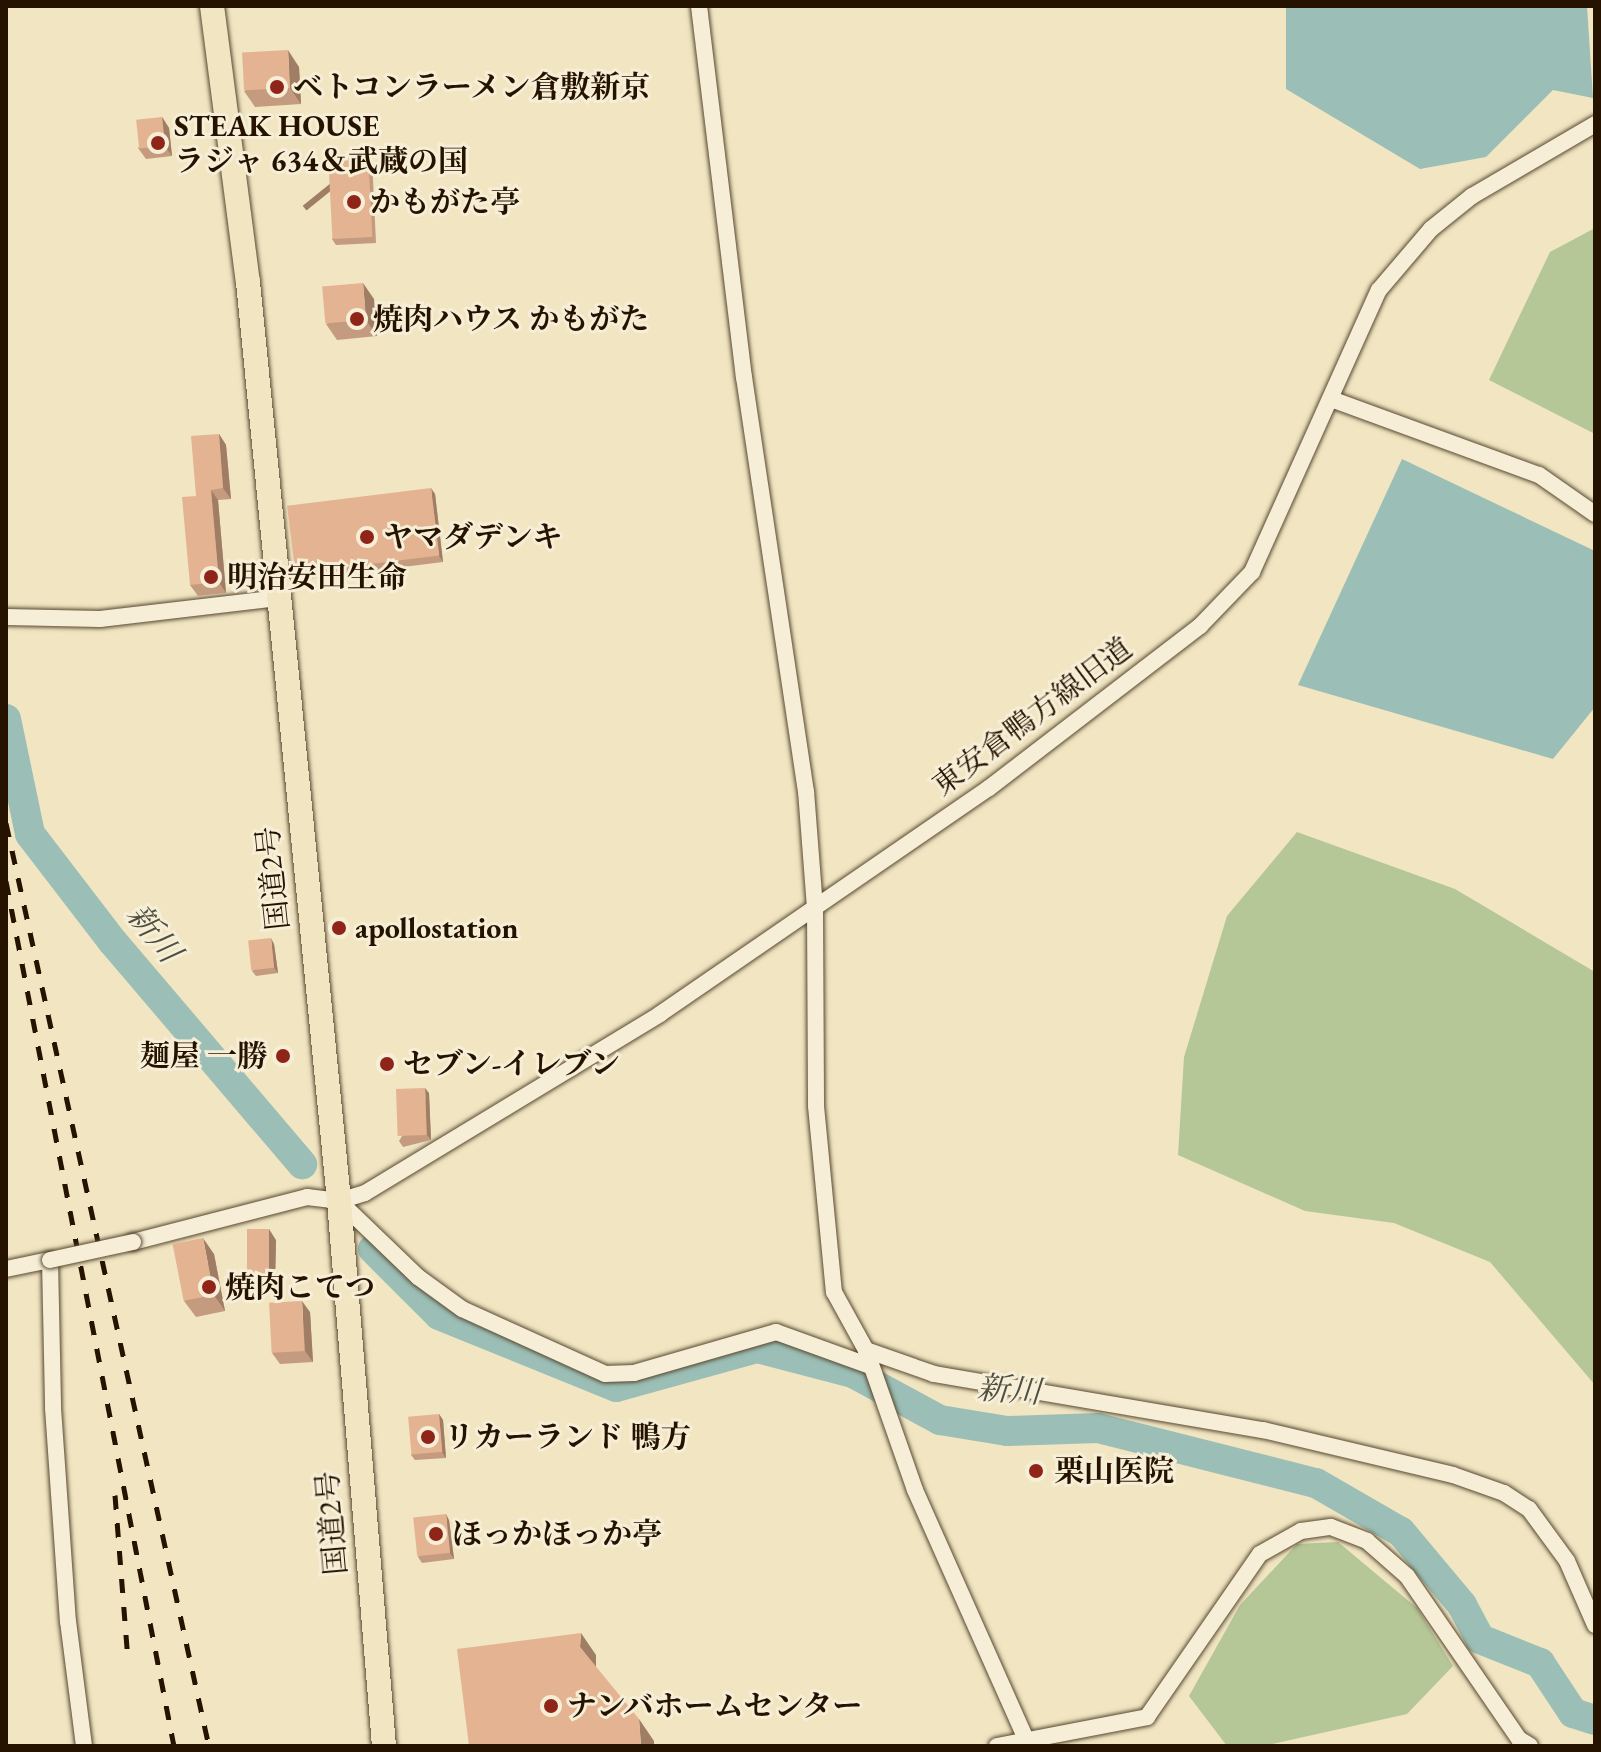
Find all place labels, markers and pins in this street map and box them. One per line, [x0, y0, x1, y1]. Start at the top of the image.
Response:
place label: ベトコンラーメン倉敷新京 [293, 69, 653, 105]
marker: ベトコンラーメン倉敷新京 [268, 78, 286, 96]
place label: STEAK HOUSE ラジャ 634＆武蔵の国 [174, 108, 469, 178]
marker: STEAK HOUSE ラジャ 634＆武蔵の国 [149, 134, 167, 152]
place label: かもがた亭 [370, 184, 520, 220]
marker: かもがた亭 [345, 193, 363, 211]
place label: 焼肉ハウス かもがた [373, 301, 650, 337]
marker: 焼肉ハウス かもがた [348, 310, 366, 328]
place label: ヤマダデンキ [383, 519, 563, 555]
marker: ヤマダデンキ [358, 528, 376, 546]
place label: 明治安田生命 [227, 559, 407, 595]
marker: 明治安田生命 [202, 568, 220, 586]
place label: apollostation [355, 910, 518, 946]
marker: apollostation [330, 919, 348, 937]
place label: 麺屋 一勝 [140, 1038, 267, 1074]
place label: セブン-イレブン [403, 1046, 622, 1082]
marker: 麺屋 一勝 [274, 1047, 292, 1065]
marker: セブン-イレブン [378, 1055, 396, 1073]
place label: 焼肉こてつ [225, 1269, 375, 1305]
marker: 焼肉こてつ [200, 1278, 218, 1296]
place label: リカーランド 鴨方 [444, 1419, 691, 1455]
marker: リカーランド 鴨方 [419, 1428, 437, 1446]
place label: 栗山医院 [1054, 1453, 1174, 1489]
marker: 栗山医院 [1025, 1460, 1047, 1482]
place label: ほっかほっか亭 [452, 1516, 662, 1552]
marker: ほっかほっか亭 [427, 1525, 445, 1543]
place label: ナンバホームセンター [567, 1688, 867, 1724]
marker: ナンバホームセンター [542, 1697, 560, 1715]

